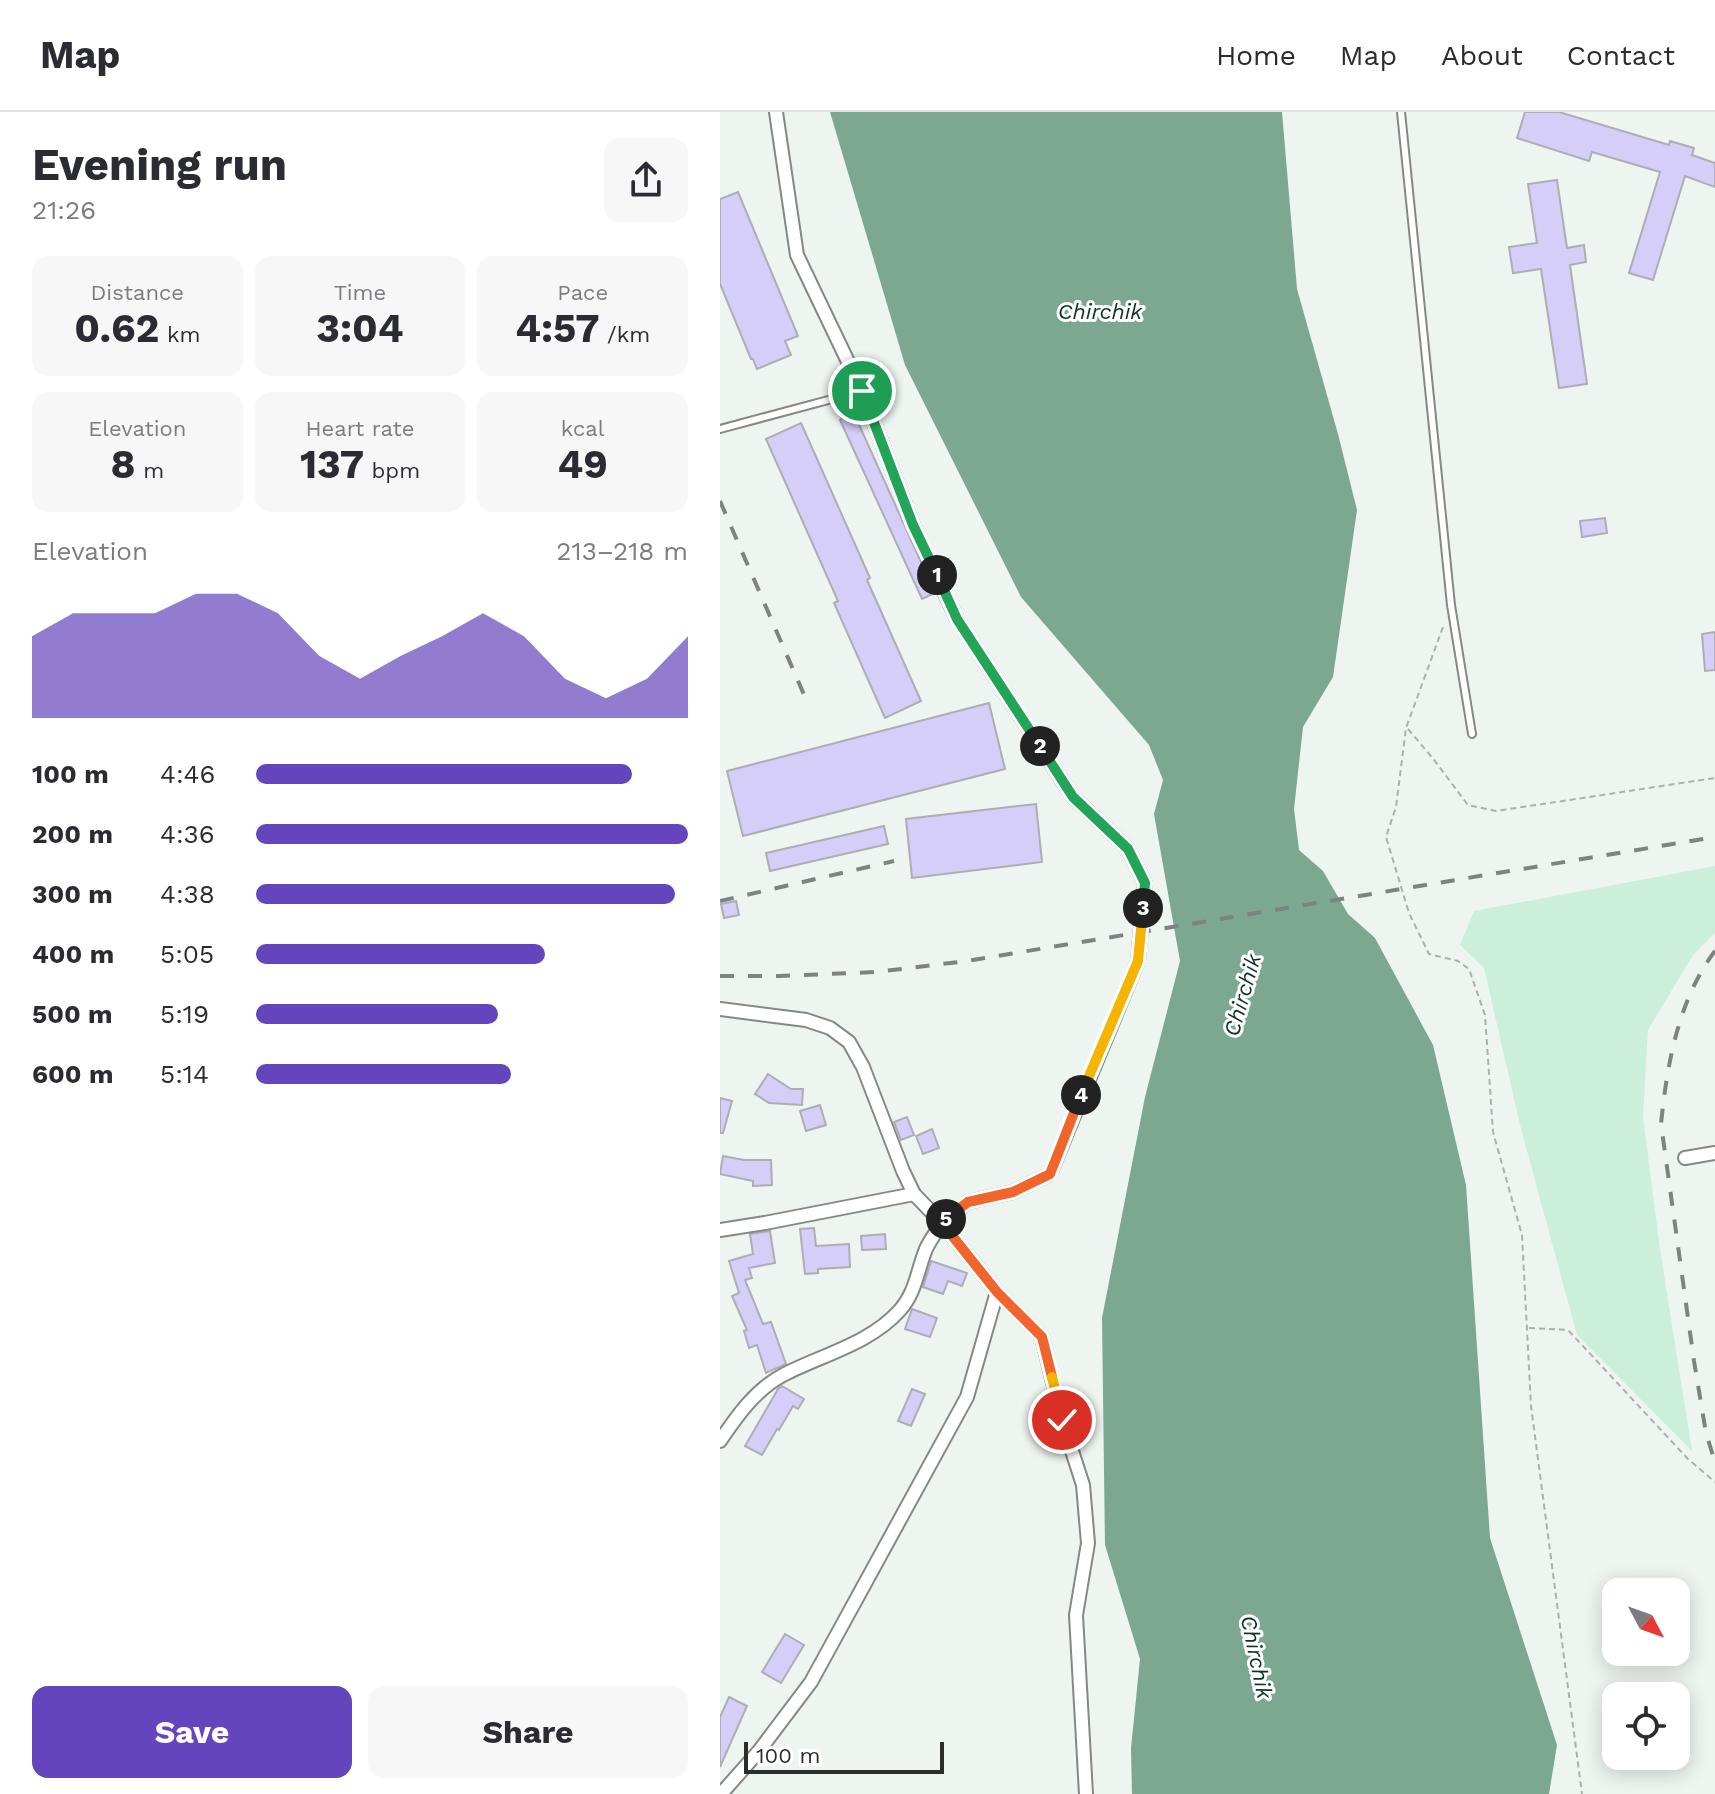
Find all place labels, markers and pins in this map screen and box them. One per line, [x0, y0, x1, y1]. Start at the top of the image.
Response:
pin [828, 357, 896, 425]
pin: 1 [917, 555, 957, 595]
pin: 2 [1020, 726, 1060, 766]
pin: 3 [1123, 888, 1163, 928]
pin: 4 [1061, 1075, 1101, 1115]
pin: 5 [926, 1199, 966, 1239]
pin [1028, 1386, 1096, 1454]

